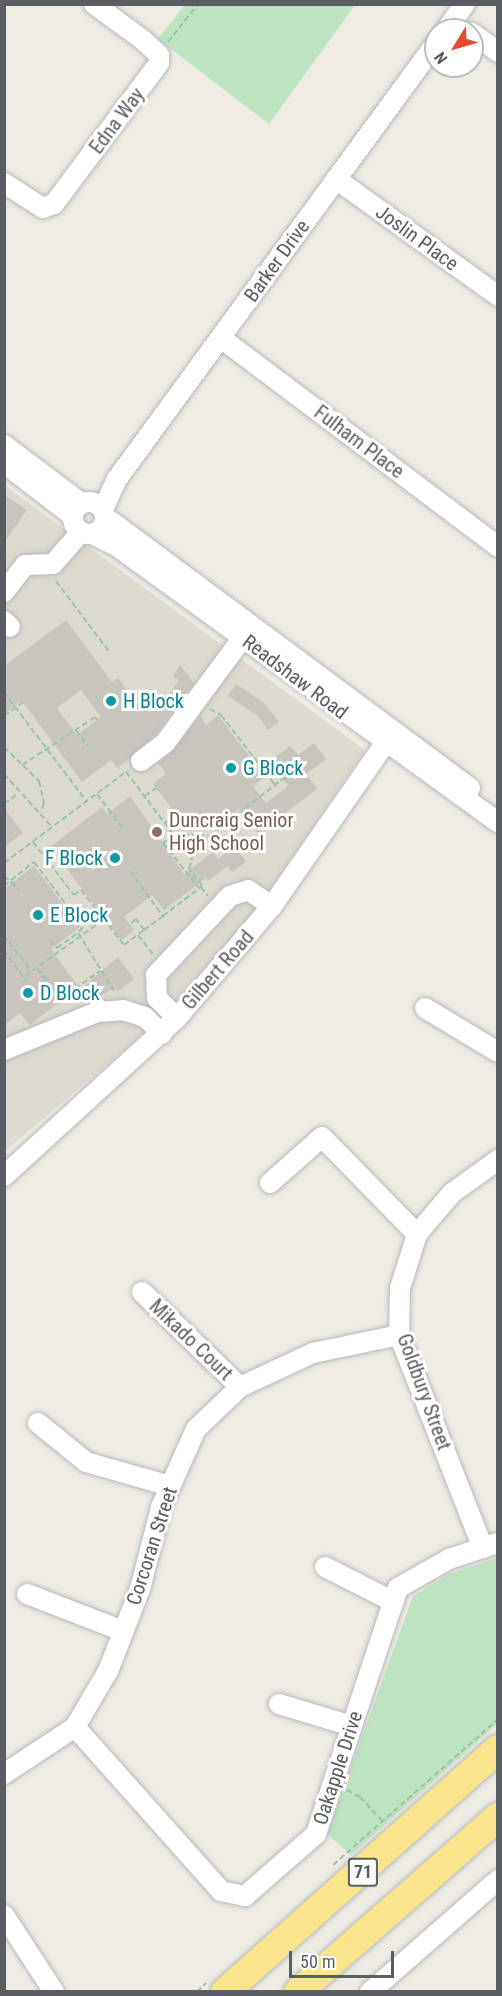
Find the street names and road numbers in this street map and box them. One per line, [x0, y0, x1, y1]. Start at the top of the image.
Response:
street label: Edna Way [84, 83, 150, 159]
street label: Joslin Place [371, 200, 463, 276]
street label: Barker Drive [239, 215, 315, 307]
street label: Fulham Place [309, 400, 409, 484]
street label: Readshaw Road [238, 630, 352, 724]
street label: Gilbert Road [177, 925, 259, 1015]
street label: Mikado Court [144, 1294, 238, 1386]
street label: Goldbury Street [392, 1331, 456, 1453]
street label: Corcoran Street [122, 1484, 182, 1608]
street label: Oakapple Drive [308, 1708, 368, 1828]
road number: 71 [346, 1857, 380, 1887]

